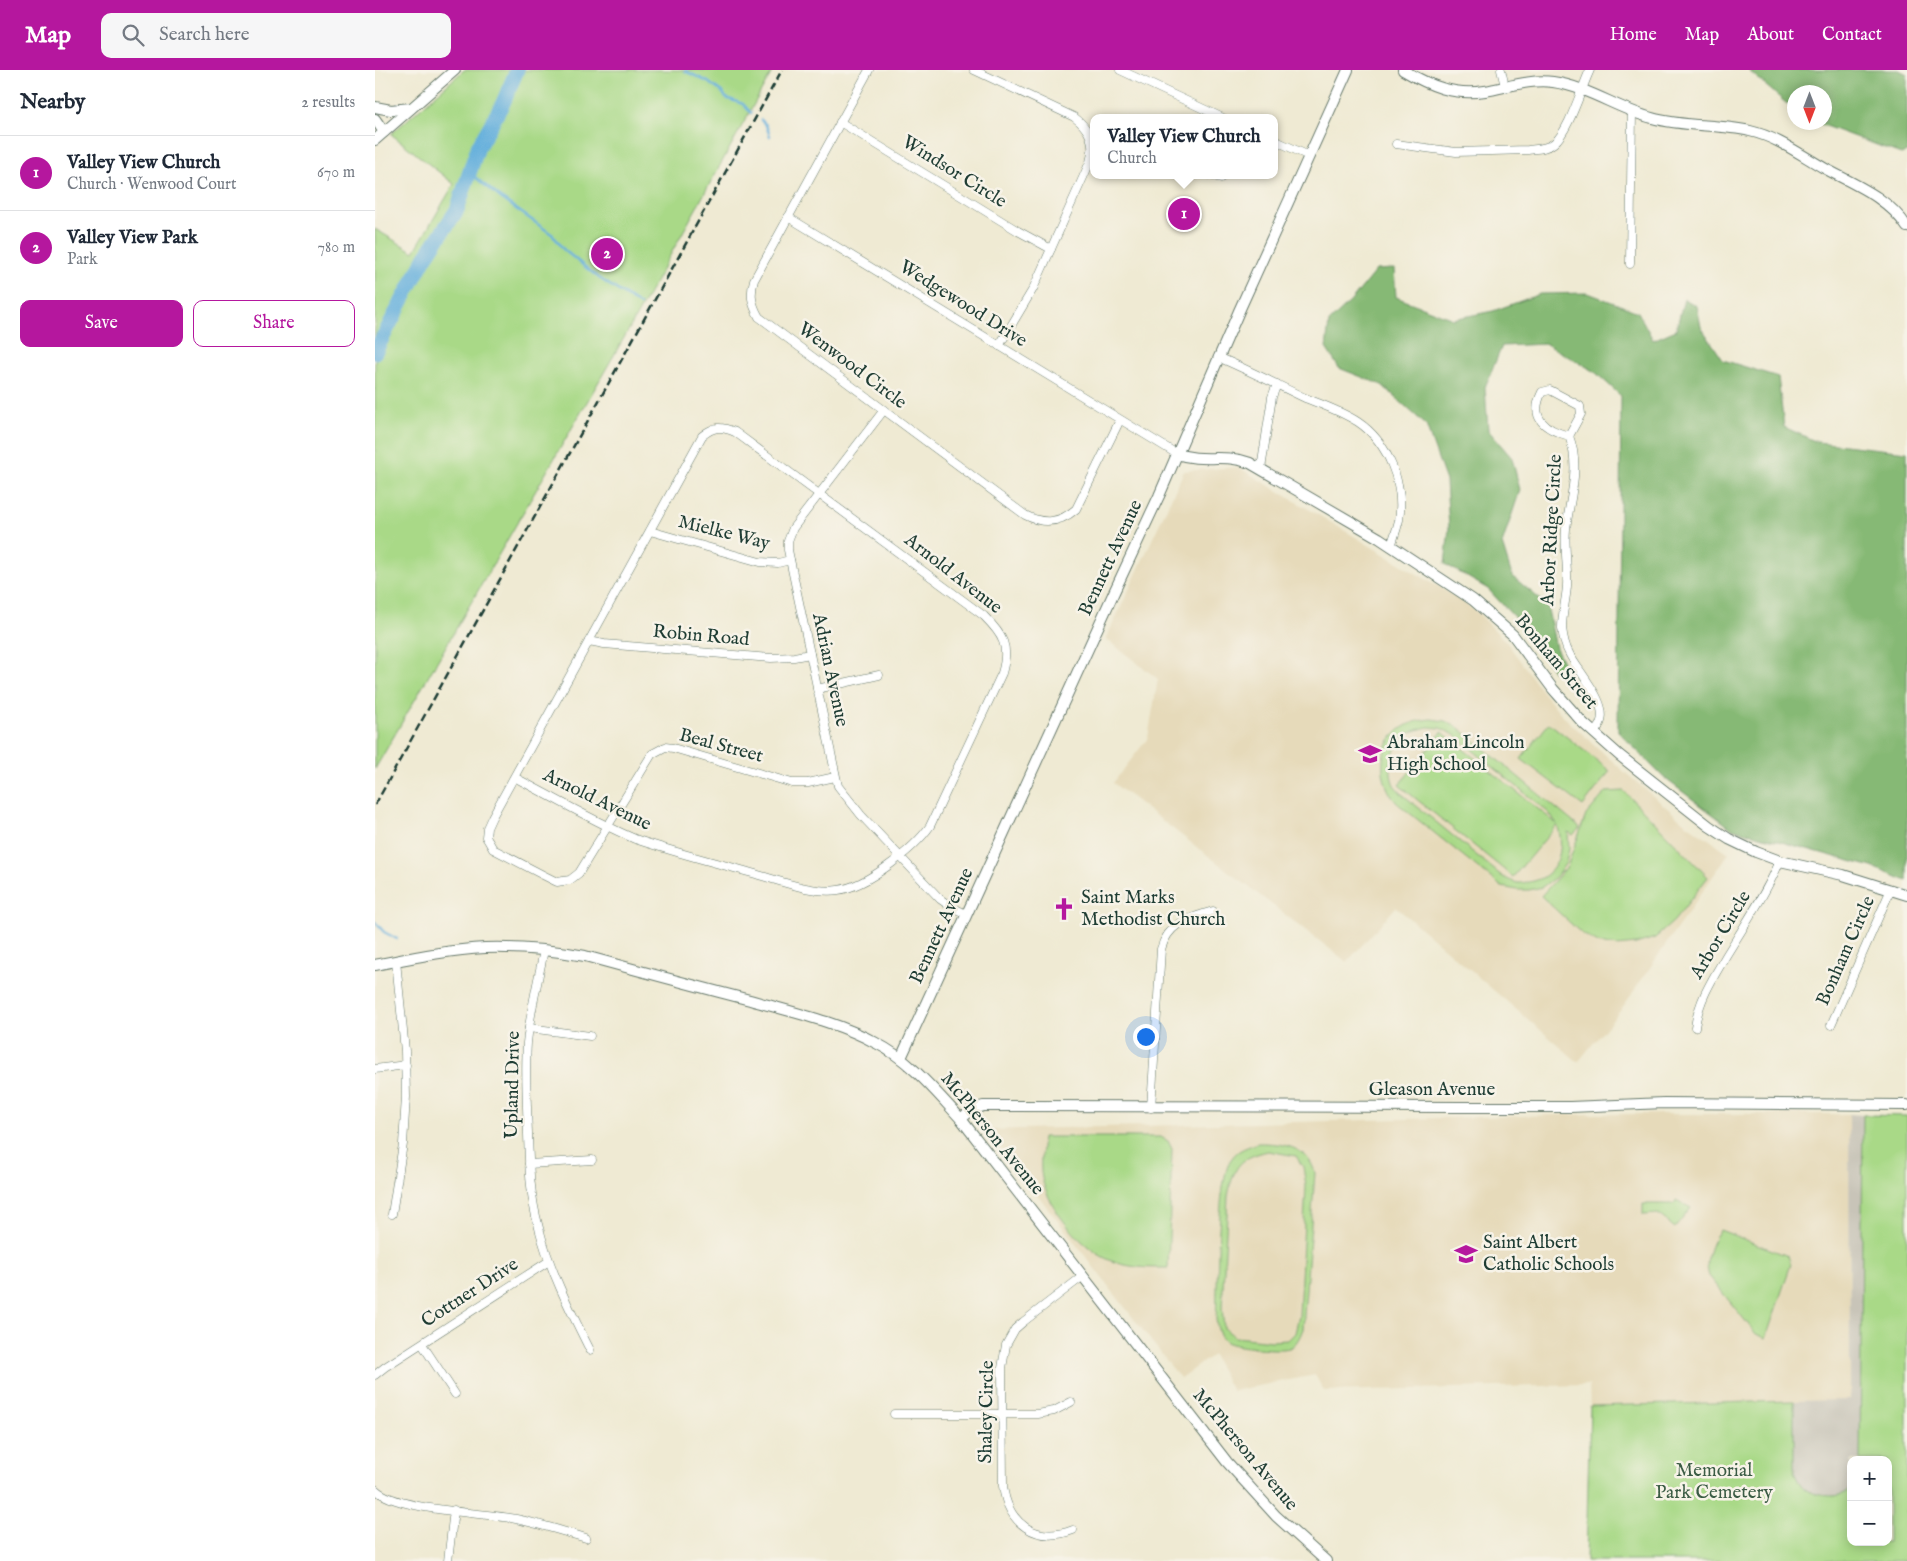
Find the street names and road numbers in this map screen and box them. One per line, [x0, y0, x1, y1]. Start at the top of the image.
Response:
street label: Windsor Circle [897, 130, 1011, 214]
street label: Wedgewood Drive [895, 255, 1032, 353]
street label: Wenwood Circle [793, 317, 912, 415]
street label: Arbor Ridge Circle [1536, 453, 1568, 607]
street label: Bennett Avenue [1074, 496, 1149, 620]
street label: Mielke Way [675, 510, 773, 556]
street label: Arnold Avenue [898, 528, 1007, 620]
street label: Bonham Street [1509, 609, 1603, 715]
street label: Adrian Avenue [806, 610, 854, 729]
street label: Robin Road [652, 620, 751, 652]
street label: Beal Street [676, 723, 766, 769]
street label: Arnold Avenue [538, 763, 655, 837]
street label: Bennett Avenue [905, 864, 980, 988]
street label: Arbor Circle [1685, 886, 1757, 984]
street label: Bonham Circle [1811, 892, 1881, 1010]
street label: Upland Drive [500, 1031, 526, 1139]
street label: McPherson Avenue [935, 1067, 1049, 1201]
street label: Gleason Avenue [1369, 1078, 1495, 1102]
street label: Cottner Drive [417, 1253, 523, 1333]
street label: Shaley Circle [974, 1360, 1000, 1464]
street label: McPherson Avenue [1187, 1384, 1303, 1516]

